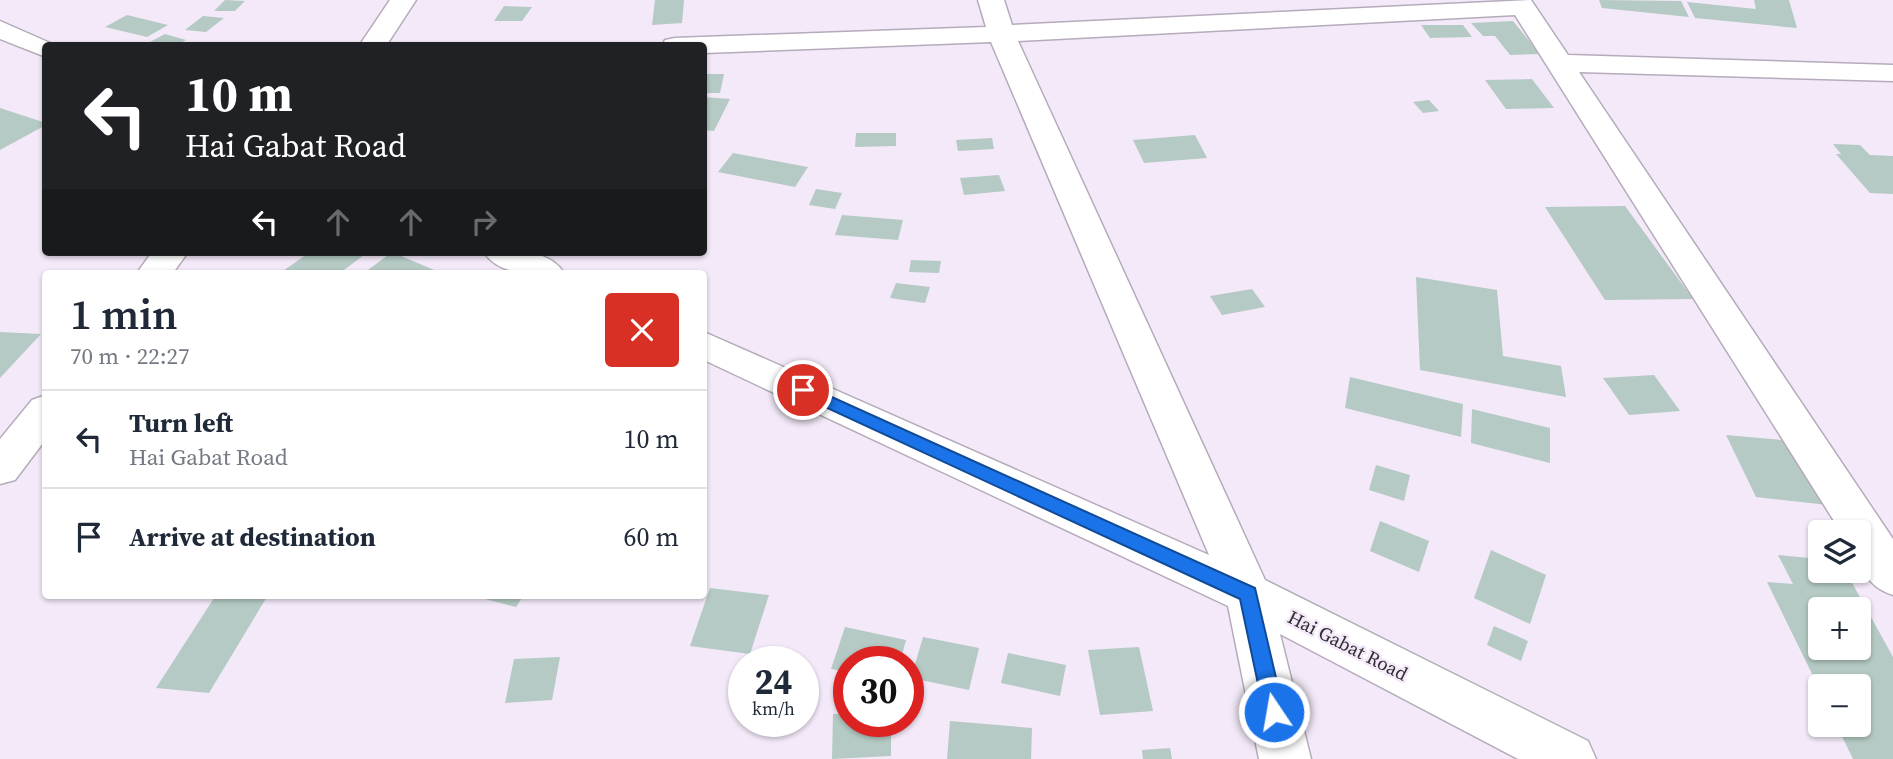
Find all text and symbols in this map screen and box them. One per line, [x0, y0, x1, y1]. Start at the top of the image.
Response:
text: 10 m [185, 60, 293, 127]
icon: left [70, 70, 161, 161]
text: Hai Gabat Road [185, 124, 406, 168]
icon: left [246, 203, 284, 241]
icon: ahead [319, 203, 357, 241]
icon: ahead [392, 203, 430, 241]
icon: right [465, 203, 503, 241]
text: 1 min [70, 285, 178, 343]
button: close [605, 293, 679, 367]
text: 70 m · 22:27 [70, 340, 190, 372]
pin [773, 360, 833, 420]
icon: arrive [784, 371, 822, 409]
text: Turn left [129, 405, 233, 441]
icon: left [70, 420, 108, 458]
text: 10 m [624, 421, 679, 457]
text: Hai Gabat Road [129, 441, 288, 473]
icon: arrive [70, 518, 108, 556]
text: Arrive at destination [129, 519, 376, 555]
text: 60 m [624, 519, 679, 555]
map controls [1808, 520, 1871, 737]
button: layers [1808, 520, 1871, 583]
button: + [1808, 597, 1871, 660]
street label: Hai Gabat Road [1284, 604, 1413, 686]
speed limit sign: 30 [833, 646, 924, 737]
text: 24 [755, 658, 792, 706]
button: − [1808, 674, 1871, 737]
position arrow [1237, 675, 1311, 749]
text: km/h [752, 696, 795, 721]

